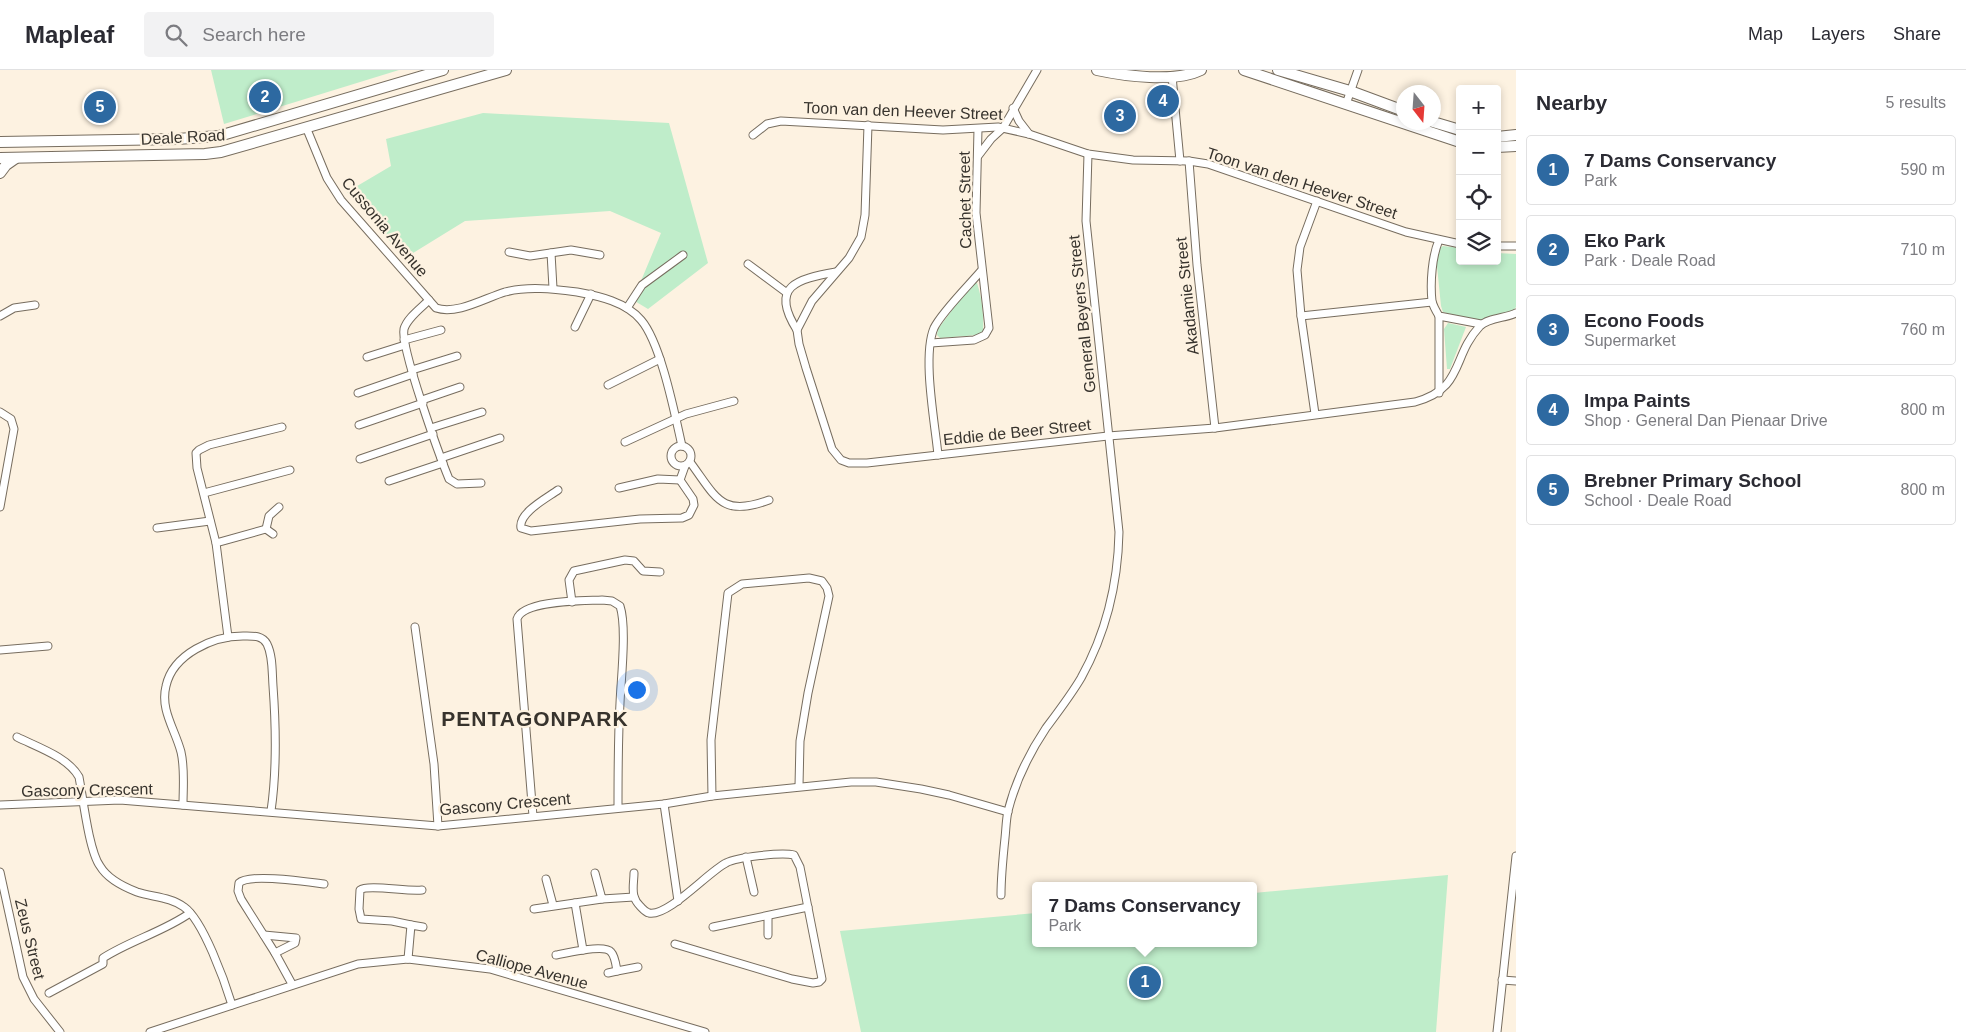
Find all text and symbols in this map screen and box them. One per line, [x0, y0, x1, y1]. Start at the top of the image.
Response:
search box [144, 12, 494, 57]
text: Mapleaf [25, 21, 114, 48]
icon: search [162, 21, 190, 49]
text: Search here [202, 24, 306, 45]
text: Map [1748, 24, 1783, 44]
text: Layers [1811, 24, 1865, 44]
text: Share [1893, 24, 1941, 44]
pin: 2 [249, 78, 281, 116]
pin: 4 [1147, 82, 1179, 120]
north arrow [1396, 85, 1441, 130]
map controls [1456, 85, 1501, 265]
button: + [1456, 85, 1501, 130]
pin: 5 [84, 88, 116, 126]
text: Nearby [1536, 91, 1607, 114]
text: 5 results [1886, 94, 1946, 111]
pin: 3 [1104, 97, 1136, 135]
street label: Toon van den Heever Street [803, 99, 1003, 123]
street label: Deale Road [140, 126, 226, 148]
button: − [1456, 130, 1501, 175]
street label: Toon van den Heever Street [1205, 144, 1400, 222]
street label: Cachet Street [956, 150, 974, 249]
text: 7 Dams Conservancy [1584, 150, 1776, 171]
text: 1 [1549, 161, 1557, 178]
text: 590 m [1901, 161, 1945, 178]
text: Park [1584, 172, 1617, 189]
street label: Cussonia Avenue [339, 174, 432, 280]
button: locate [1456, 175, 1501, 220]
button: layers [1456, 220, 1501, 265]
text: Eko Park [1584, 230, 1665, 251]
street label: General Beyers Street [1065, 234, 1099, 394]
street label: Akadamie Street [1172, 236, 1202, 356]
text: 2 [1549, 241, 1557, 258]
text: 710 m [1901, 241, 1945, 258]
text: Park · Deale Road [1584, 252, 1716, 269]
text: Econo Foods [1584, 310, 1704, 331]
text: 3 [1549, 321, 1557, 338]
text: 760 m [1901, 321, 1945, 338]
text: Supermarket [1584, 332, 1676, 349]
text: Impa Paints [1584, 390, 1691, 411]
text: 4 [1549, 401, 1557, 418]
text: 800 m [1901, 401, 1945, 418]
text: Shop · General Dan Pienaar Drive [1584, 412, 1828, 429]
street label: Eddie de Beer Street [942, 416, 1092, 448]
text: Brebner Primary School [1584, 470, 1802, 491]
text: 5 [1549, 481, 1557, 498]
text: 800 m [1901, 481, 1945, 498]
text: School · Deale Road [1584, 492, 1732, 509]
your location [624, 677, 650, 703]
district label: PENTAGONPARK [441, 707, 629, 730]
street label: Gascony Crescent [21, 780, 153, 800]
street label: Gascony Crescent [439, 790, 572, 818]
popup [1032, 882, 1257, 947]
text: 7 Dams Conservancy [1048, 895, 1241, 916]
street label: Zeus Street [12, 897, 48, 982]
text: Park [1048, 917, 1081, 934]
street label: Calliope Avenue [474, 946, 590, 992]
pin: 1 [1129, 963, 1161, 1001]

